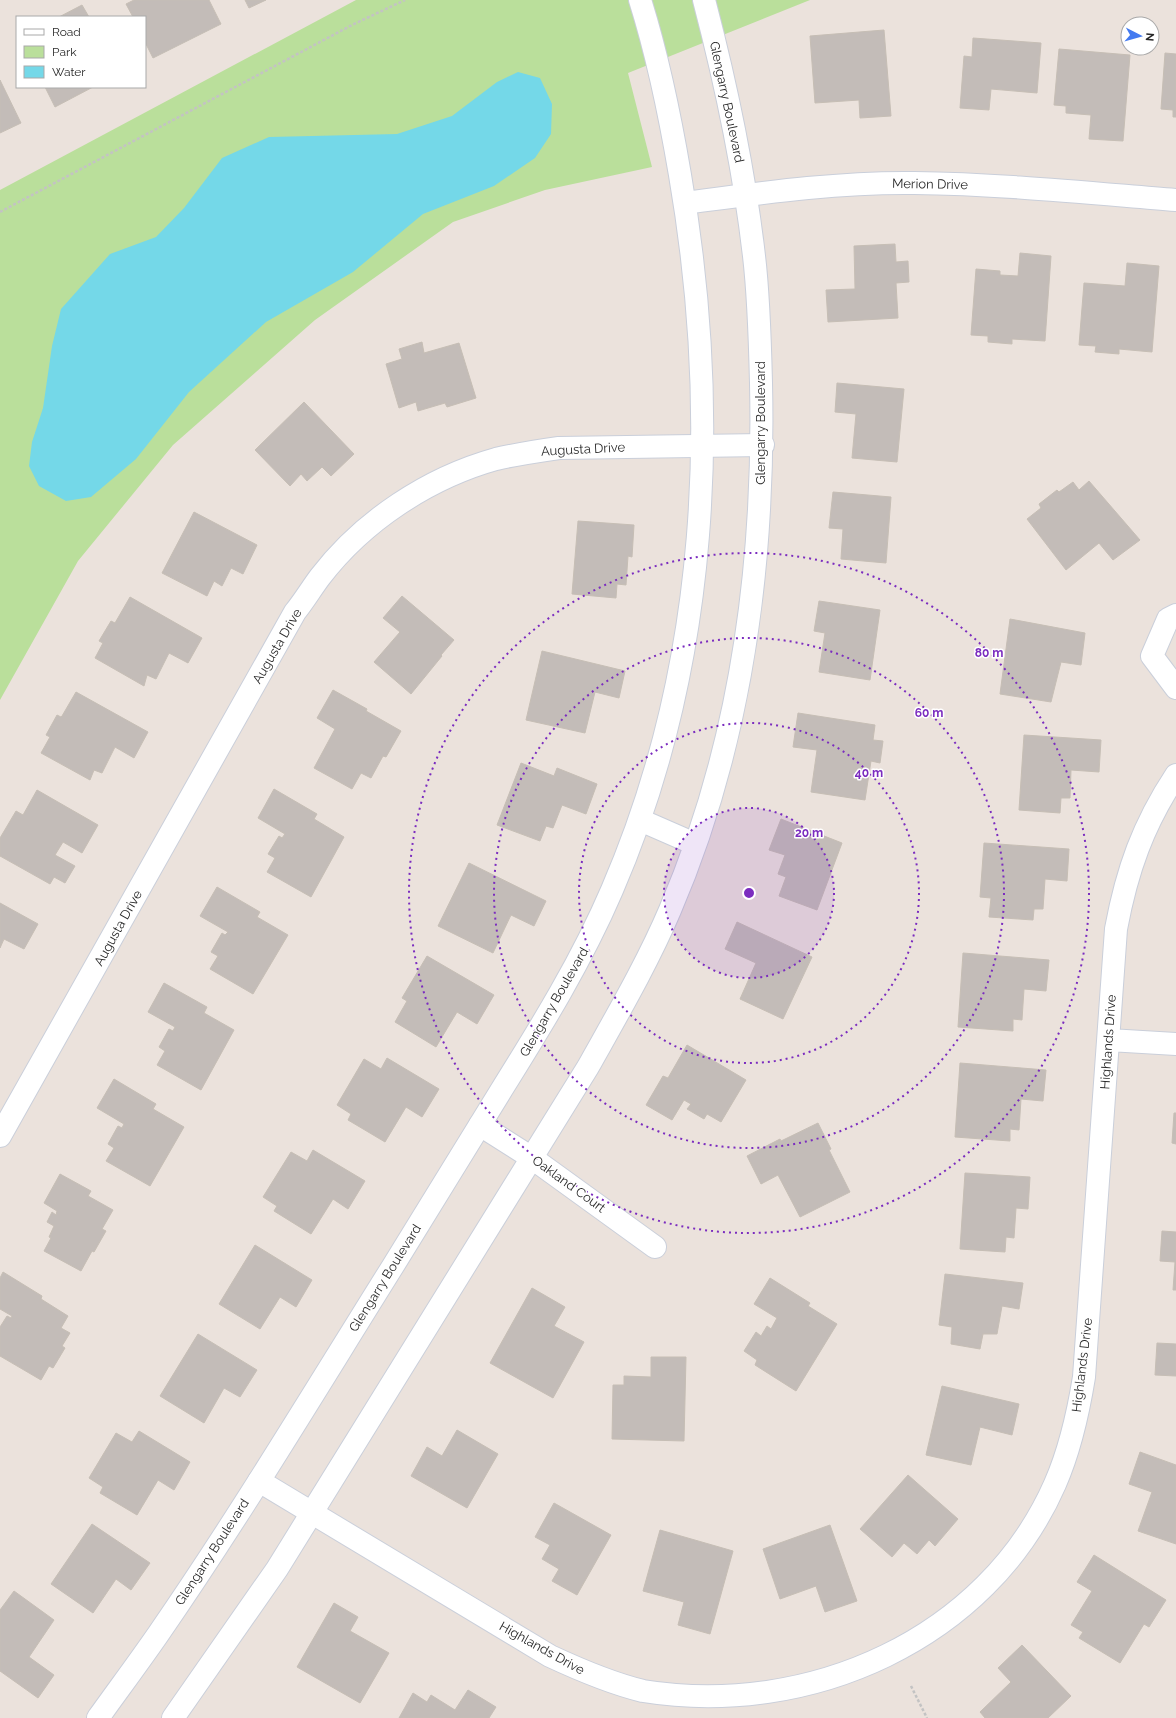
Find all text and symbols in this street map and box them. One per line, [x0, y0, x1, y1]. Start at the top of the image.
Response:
legend [16, 16, 146, 88]
north arrow [1120, 16, 1160, 56]
text: Road [52, 25, 81, 39]
text: N [1143, 32, 1156, 42]
street label: Glengarry Boulevard [707, 40, 747, 164]
text: Park [52, 45, 77, 59]
text: Water [52, 65, 86, 79]
street label: Merion Drive [892, 176, 968, 192]
street label: Glengarry Boulevard [753, 361, 768, 485]
street label: Augusta Drive [541, 439, 626, 459]
street label: Augusta Drive [249, 605, 305, 686]
text: 80 m [975, 646, 1003, 660]
text: 60 m [915, 706, 943, 720]
text: 40 m [855, 766, 883, 780]
text: 20 m [795, 826, 823, 840]
centre of rings [742, 886, 756, 900]
street label: Augusta Drive [91, 887, 145, 968]
street label: Glengarry Boulevard [517, 945, 591, 1059]
street label: Highlands Drive [1097, 994, 1119, 1090]
street label: Oakland Court [530, 1152, 609, 1216]
street label: Glengarry Boulevard [346, 1222, 424, 1334]
street label: Highlands Drive [1069, 1317, 1095, 1413]
street label: Glengarry Boulevard [172, 1496, 252, 1608]
street label: Highlands Drive [497, 1618, 587, 1678]

